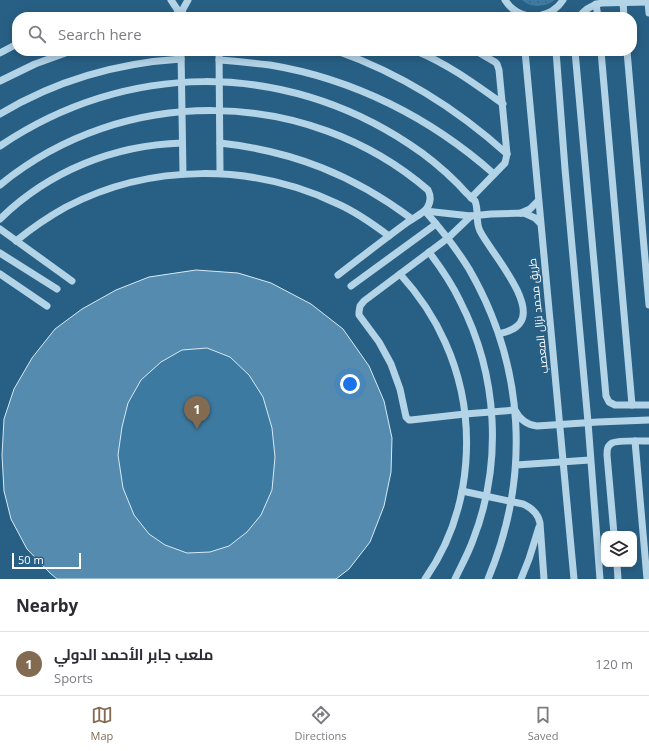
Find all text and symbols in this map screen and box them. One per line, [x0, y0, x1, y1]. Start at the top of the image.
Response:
search box [12, 12, 637, 56]
icon: search [26, 23, 48, 45]
text: Search here [58, 24, 142, 44]
street label: طريق محمد نزال المعصب [524, 258, 551, 375]
your location [340, 374, 360, 394]
pin: 1 [184, 396, 210, 429]
map controls [601, 531, 637, 567]
button: layers [601, 531, 637, 567]
scale bar [12, 551, 81, 570]
text: 50 m [18, 552, 44, 567]
text: Nearby [16, 594, 78, 617]
text: ملعب جابر الأحمد الدولي [54, 644, 214, 664]
text: 1 [25, 655, 33, 673]
text: 120 m [595, 655, 633, 673]
text: Sports [54, 669, 93, 687]
tab: Map [91, 704, 113, 743]
tab: Directions [295, 704, 347, 743]
tab: Saved [528, 704, 558, 743]

